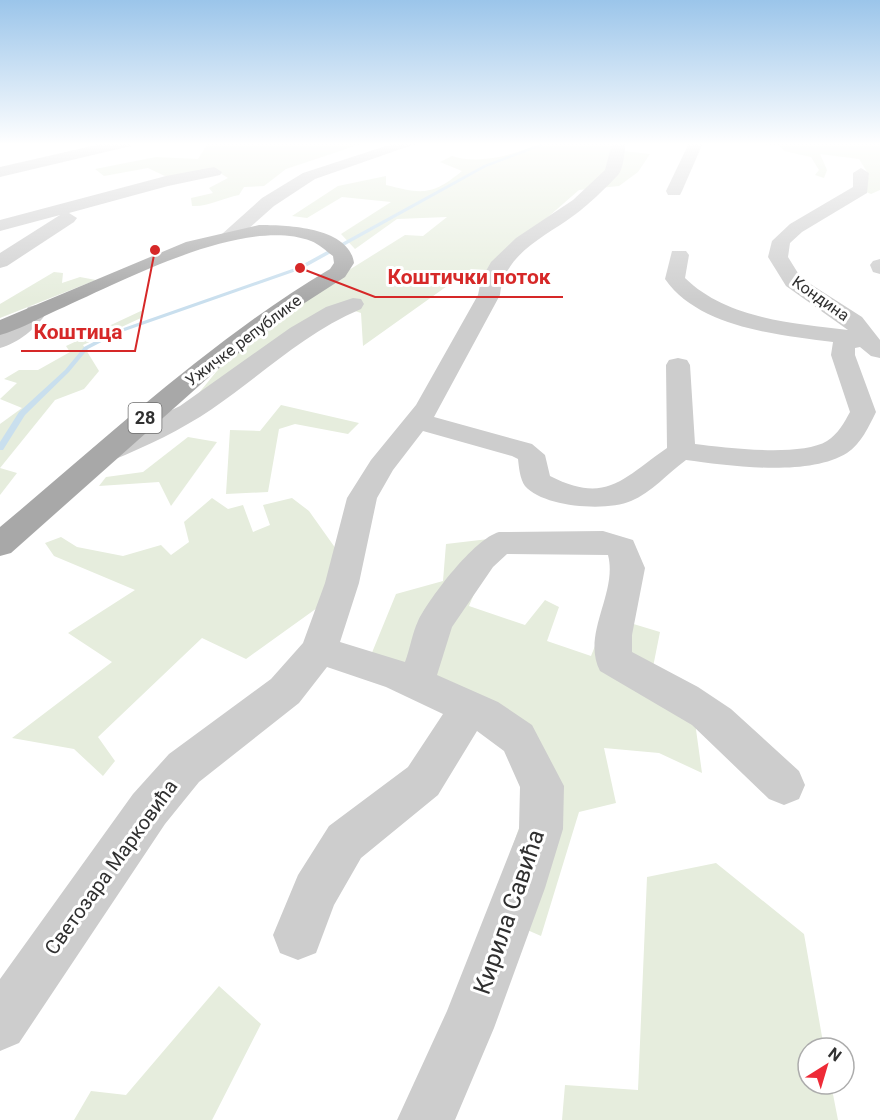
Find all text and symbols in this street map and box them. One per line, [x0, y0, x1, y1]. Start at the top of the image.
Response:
callout: Коштички поток [375, 258, 563, 297]
text: Коштички поток [387, 265, 551, 289]
street label: Кондина [789, 272, 853, 325]
street label: Ужичке републике [182, 291, 305, 390]
callout: Коштица [21, 312, 135, 351]
text: Коштица [33, 320, 123, 344]
road number: 28 [128, 403, 162, 433]
street label: Светозара Марковића [39, 775, 183, 959]
street label: Кирила Савића [468, 826, 550, 998]
north arrow [796, 1036, 856, 1096]
text: N [824, 1043, 845, 1065]

